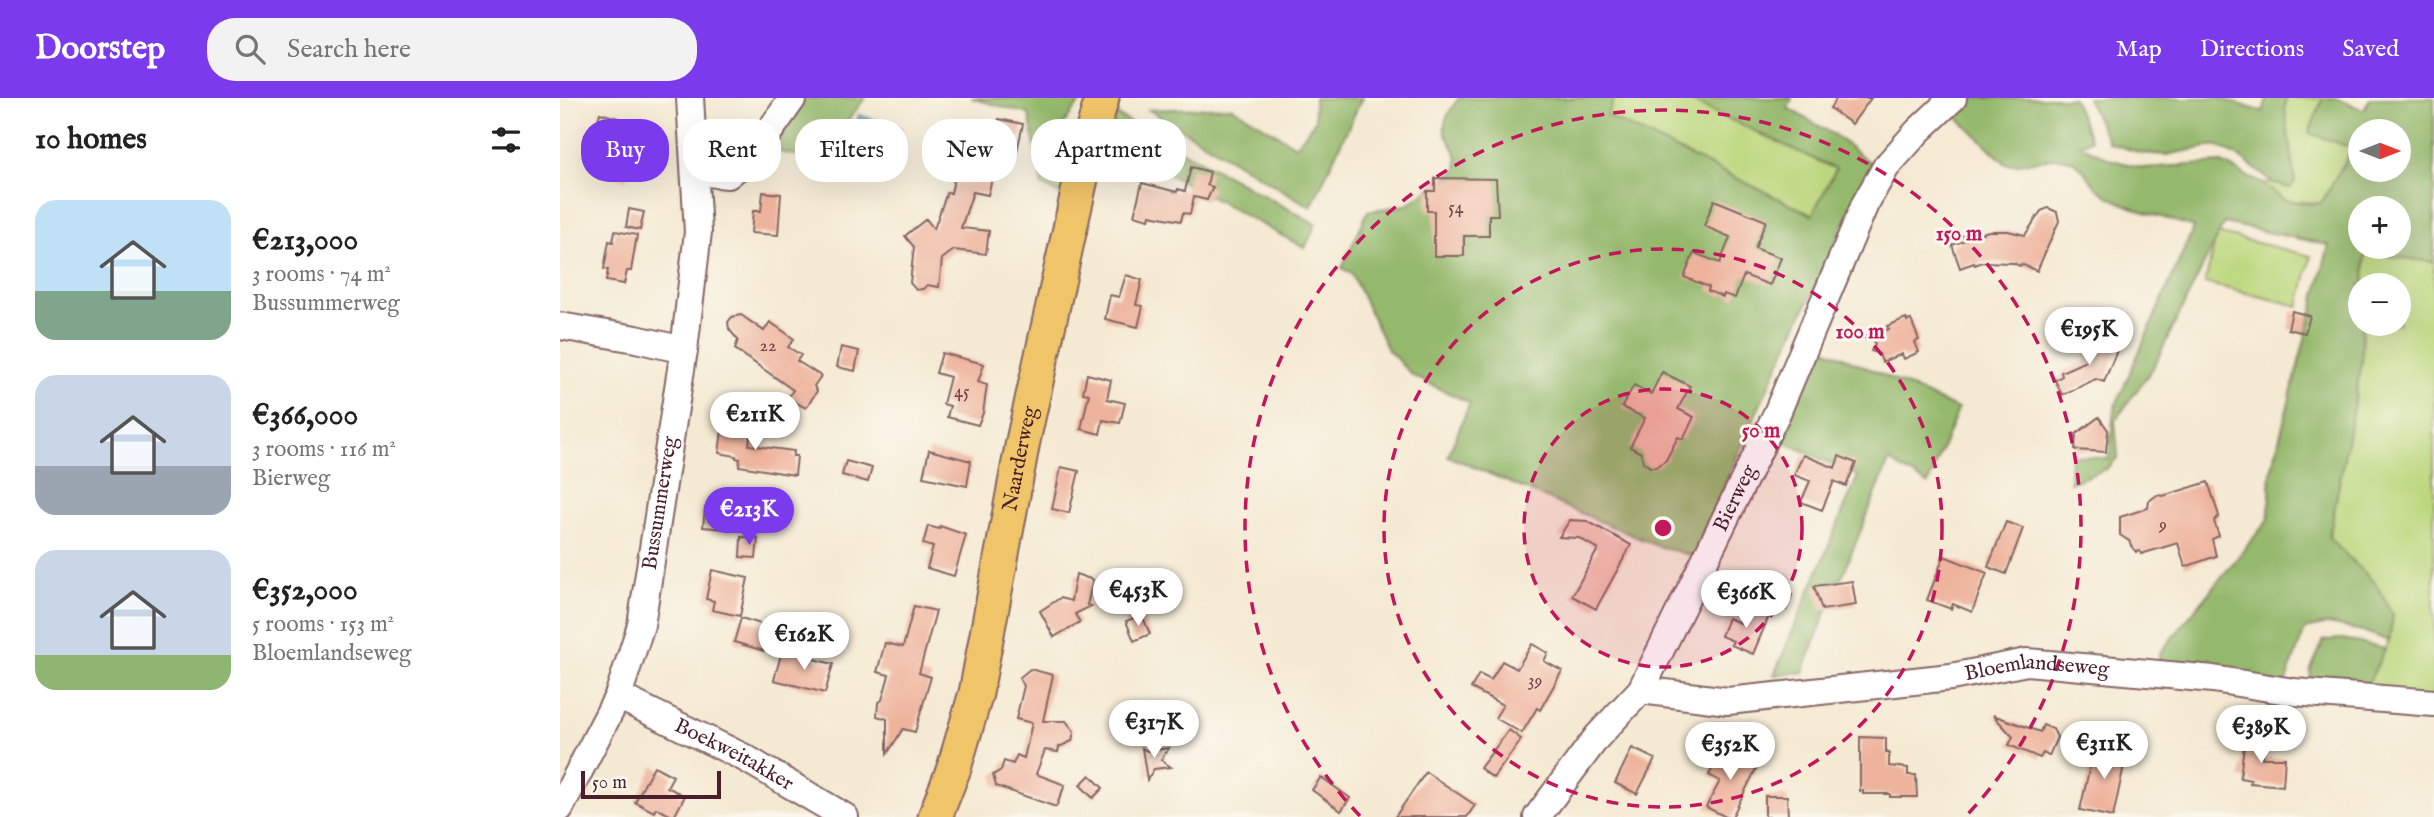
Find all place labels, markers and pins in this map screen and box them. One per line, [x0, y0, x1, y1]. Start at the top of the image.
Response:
pin: €195K [2040, 308, 2138, 367]
pin: €211K [706, 392, 804, 452]
pin: €213K [700, 488, 798, 547]
centre of rings [1651, 516, 1675, 540]
pin: €453K [1089, 568, 1187, 628]
pin: €366K [1697, 570, 1795, 630]
pin: €162K [755, 612, 853, 672]
pin: €317K [1105, 700, 1203, 760]
pin: €389K [2212, 706, 2310, 765]
pin: €352K [1681, 722, 1779, 782]
pin: €311K [2055, 722, 2153, 781]

